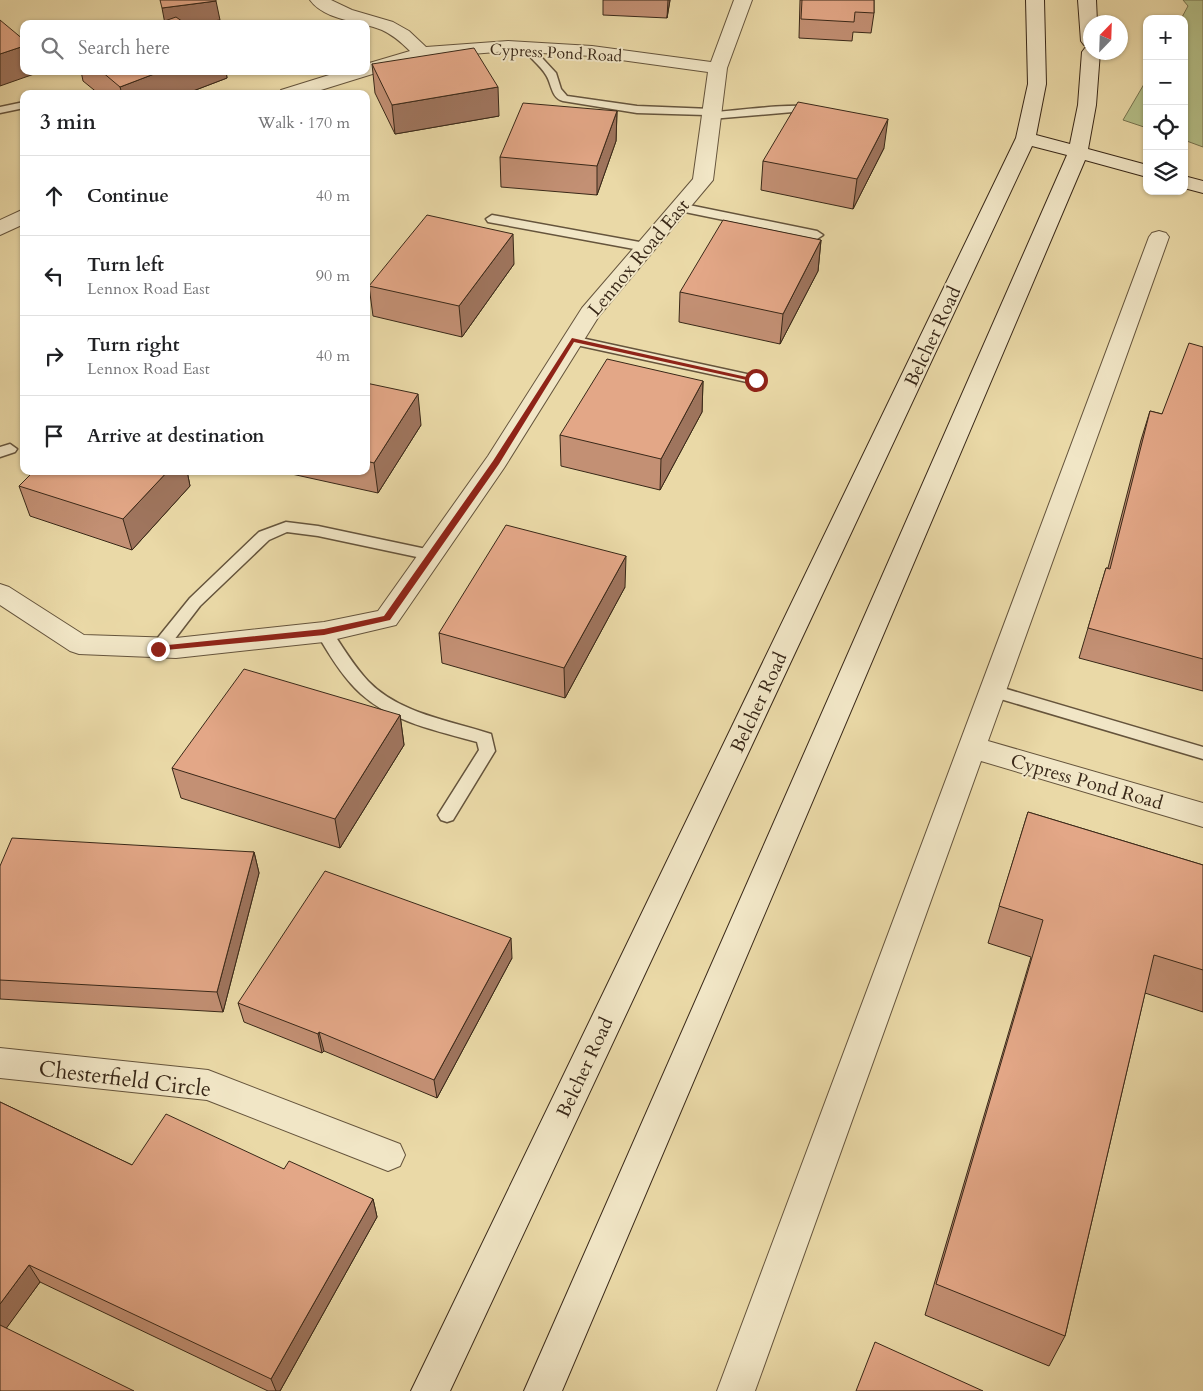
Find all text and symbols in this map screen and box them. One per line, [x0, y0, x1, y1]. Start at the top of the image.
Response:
north arrow [1083, 15, 1128, 60]
map controls [1143, 15, 1188, 195]
button: + [1143, 15, 1188, 60]
search box [20, 20, 370, 75]
icon: search [38, 34, 66, 62]
text: Search here [78, 35, 170, 61]
street label: Cypress Pond Road [489, 39, 623, 67]
button: − [1143, 60, 1188, 105]
button: locate [1143, 105, 1188, 150]
text: 3 min [40, 108, 96, 137]
text: Walk · 170 m [258, 112, 350, 134]
button: layers [1143, 150, 1188, 195]
icon: ahead [40, 182, 68, 210]
text: Continue [87, 183, 169, 209]
text: 40 m [316, 185, 350, 207]
street label: Lennox Road East [582, 193, 696, 322]
text: Turn left [87, 252, 164, 278]
icon: left [40, 262, 68, 290]
text: 90 m [316, 265, 350, 287]
text: Lennox Road East [87, 278, 210, 300]
street label: Belcher Road [898, 282, 967, 391]
text: Turn right [87, 332, 179, 358]
icon: right [40, 342, 68, 370]
text: 40 m [316, 345, 350, 367]
text: Lennox Road East [87, 358, 210, 380]
route start [745, 369, 768, 392]
icon: arrive [40, 422, 68, 450]
text: Arrive at destination [87, 423, 264, 449]
route end [147, 638, 170, 661]
street label: Belcher Road [724, 648, 793, 757]
street label: Cypress Pond Road [1008, 748, 1166, 816]
street label: Belcher Road [550, 1013, 619, 1122]
street label: Chesterfield Circle [37, 1054, 213, 1104]

